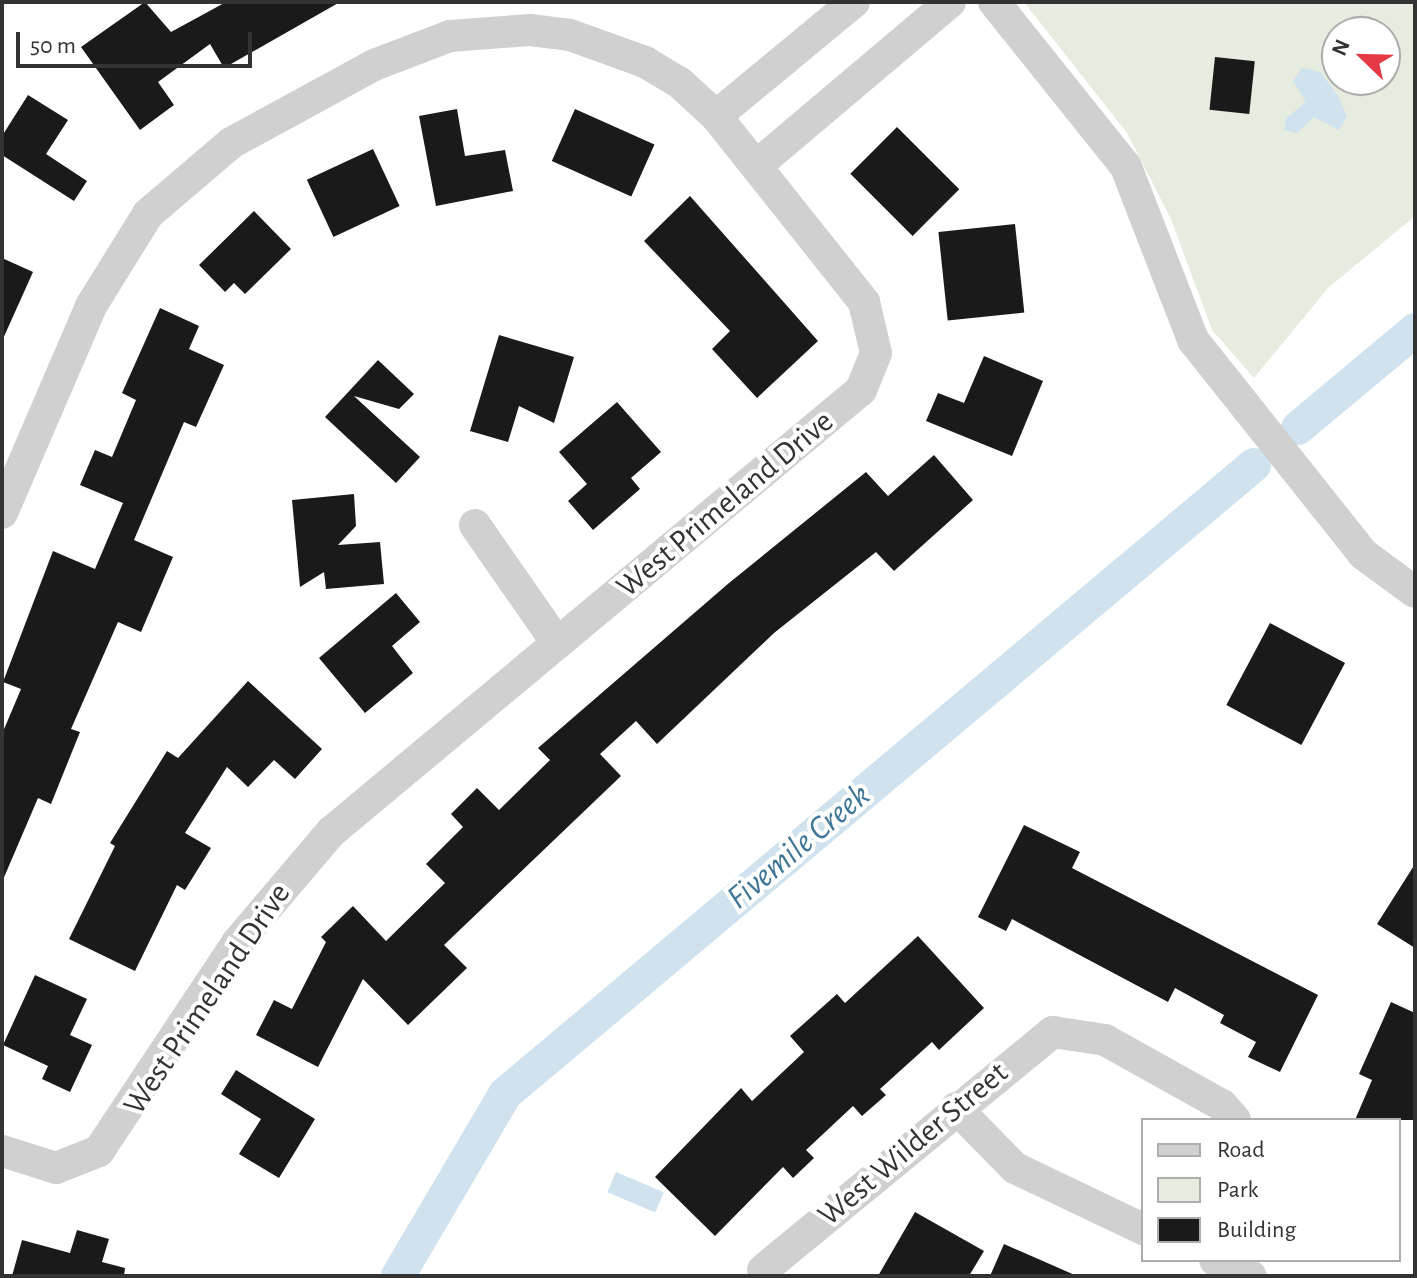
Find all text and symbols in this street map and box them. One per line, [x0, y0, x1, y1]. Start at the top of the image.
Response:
scale bar [20, 16, 256, 66]
north arrow [1321, 16, 1401, 96]
text: 50 m [30, 34, 76, 58]
text: N [1328, 36, 1354, 59]
street label: West Primeland Drive [609, 402, 841, 606]
water label: Fivemile Creek [719, 775, 879, 919]
street label: West Primeland Drive [115, 876, 299, 1122]
street label: West Wilder Street [810, 1054, 1016, 1234]
legend [1141, 1118, 1401, 1262]
text: Road [1217, 1138, 1265, 1162]
text: Park [1217, 1178, 1258, 1202]
text: Building [1217, 1218, 1296, 1242]

